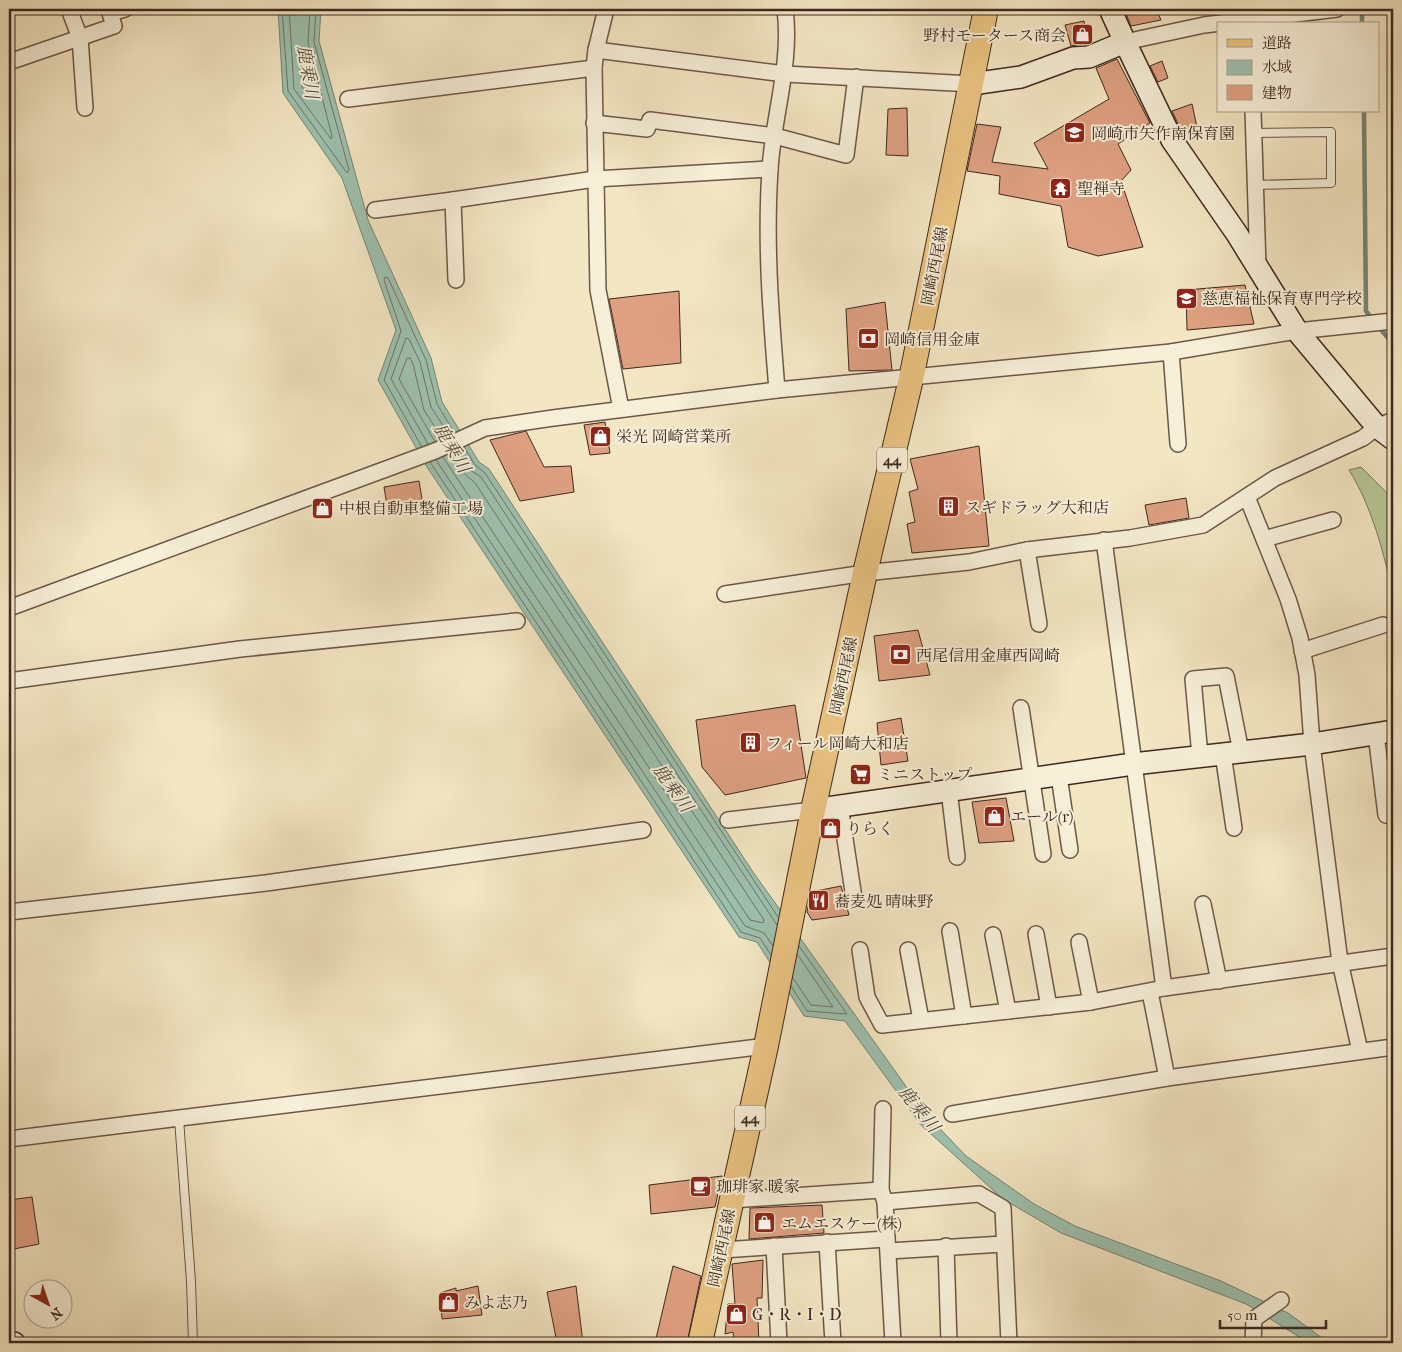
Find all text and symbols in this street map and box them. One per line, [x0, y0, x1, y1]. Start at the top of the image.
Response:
legend [1217, 22, 1380, 112]
shop icon: 野村モータース商会 [1070, 23, 1094, 47]
place label: 野村モータース商会 [923, 26, 1066, 45]
text: 道路 [1262, 34, 1292, 52]
water label: 鹿乗川 [293, 44, 322, 102]
text: 水域 [1262, 58, 1292, 76]
text: 建物 [1262, 84, 1292, 102]
school or university icon: 岡崎市矢作南保育園 [1063, 121, 1087, 145]
place label: 岡崎市矢作南保育園 [1091, 124, 1235, 143]
temple icon: 聖禅寺 [1049, 176, 1073, 200]
place label: 聖禅寺 [1077, 179, 1125, 198]
street label: 岡崎西尾線 [918, 225, 951, 307]
school or university icon: 慈恵福祉保育専門学校 [1174, 286, 1198, 310]
place label: 慈恵福祉保育専門学校 [1202, 289, 1362, 308]
bank icon: 岡崎信用金庫 [856, 327, 880, 351]
place label: 岡崎信用金庫 [884, 330, 980, 349]
water label: 鹿乗川 [429, 420, 475, 479]
shop icon: 栄光 岡崎営業所 [588, 424, 612, 448]
place label: 栄光 岡崎営業所 [616, 427, 731, 446]
road number: 44 [877, 448, 907, 472]
building icon: スギドラッグ大和店 [937, 495, 961, 519]
shop icon: 中根自動車整備工場 [311, 496, 335, 520]
place label: スギドラッグ大和店 [965, 498, 1109, 517]
place label: 中根自動車整備工場 [339, 499, 483, 518]
street label: 岡崎西尾線 [826, 635, 861, 717]
bank icon: 西尾信用金庫西岡崎 [888, 643, 912, 667]
place label: 西尾信用金庫西岡崎 [916, 646, 1060, 665]
building icon: フィール岡崎大和店 [738, 731, 762, 755]
place label: フィール岡崎大和店 [766, 734, 908, 753]
water label: 鹿乗川 [649, 760, 698, 818]
supermarket icon: ミニストップ [849, 762, 873, 786]
place label: ミニストップ [877, 765, 973, 784]
shop icon: エール(r) [982, 804, 1006, 828]
place label: エール(r) [1010, 807, 1073, 826]
shop icon: りらく [818, 816, 842, 840]
place label: りらく [846, 819, 894, 838]
restaurant icon: 蕎麦処 晴味野 [806, 889, 830, 913]
place label: 蕎麦処 晴味野 [834, 892, 933, 911]
water label: 鹿乗川 [893, 1082, 945, 1138]
road number: 44 [735, 1106, 765, 1130]
cafe icon: 珈琲家 暖家 [688, 1174, 712, 1198]
place label: 珈琲家 暖家 [716, 1177, 799, 1196]
street label: 岡崎西尾線 [704, 1207, 739, 1289]
shop icon: エムエスケー(株) [753, 1211, 777, 1235]
place label: エムエスケー(株) [781, 1214, 902, 1233]
north arrow [22, 1280, 72, 1330]
shop icon: みよ志乃 [436, 1290, 460, 1314]
place label: みよ志乃 [464, 1293, 528, 1312]
scale bar [1220, 1297, 1326, 1329]
shop icon: G・R・I・D [724, 1302, 748, 1326]
text: N [46, 1304, 66, 1324]
place label: G・R・I・D [752, 1305, 841, 1324]
text: 50 m [1227, 1306, 1258, 1324]

